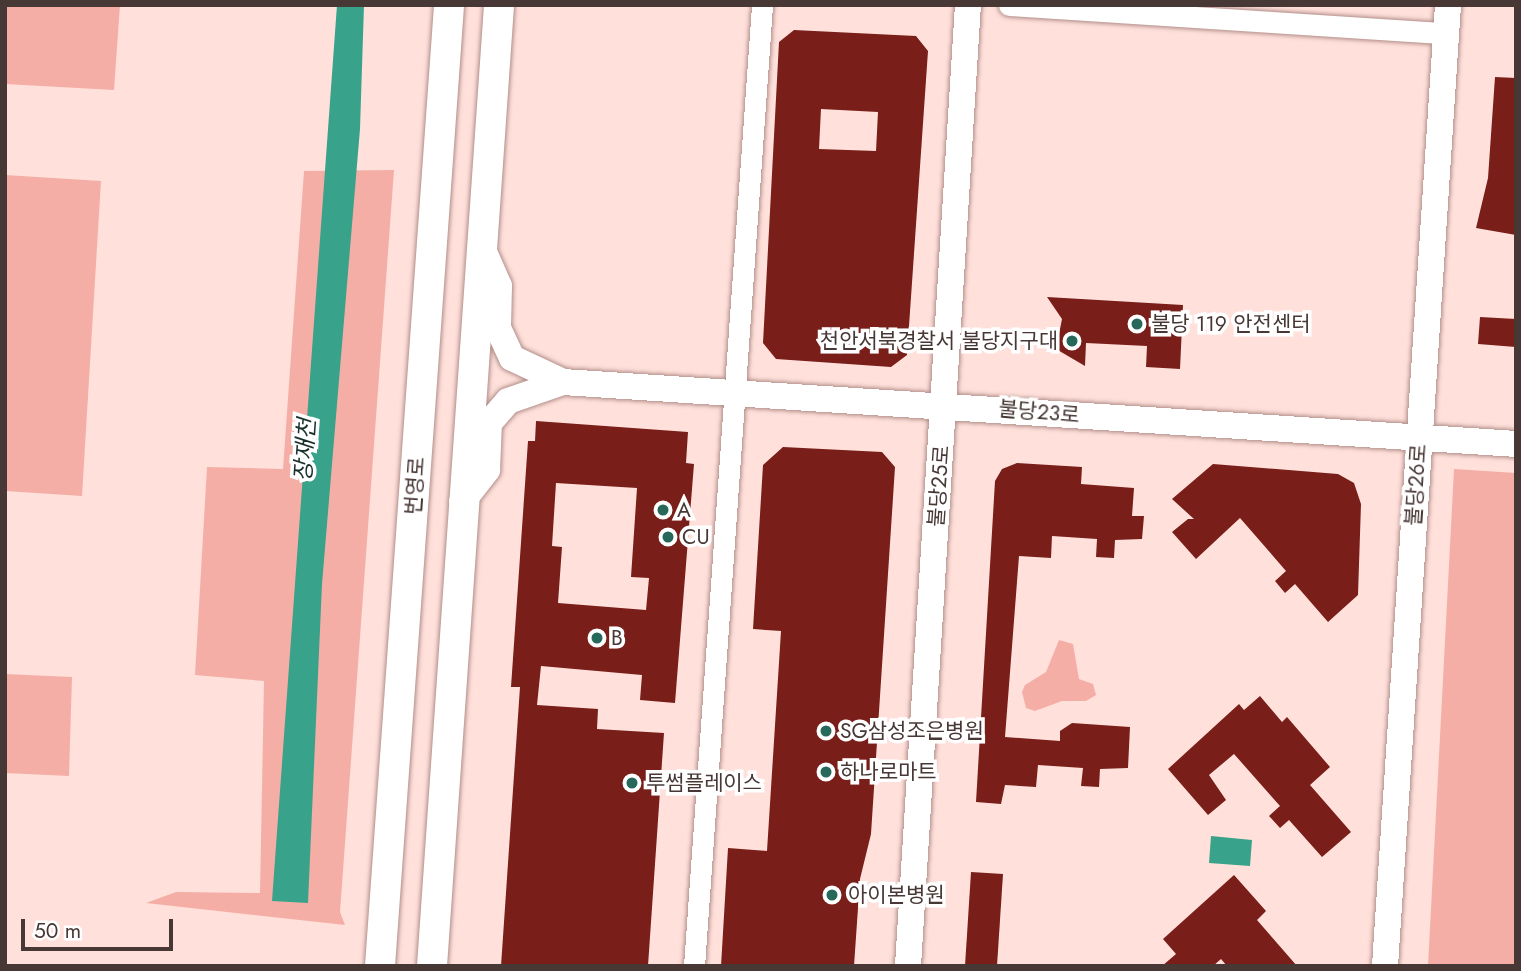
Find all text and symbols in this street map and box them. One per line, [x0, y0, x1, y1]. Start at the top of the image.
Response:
place label: 불당 119 안전센터 [1151, 311, 1311, 337]
marker: 불당 119 안전센터 [1129, 316, 1145, 332]
place label: 천안서북경찰서 불당지구대 [820, 328, 1058, 354]
marker: 천안서북경찰서 불당지구대 [1064, 333, 1080, 349]
street label: 불당23로 [997, 396, 1081, 428]
water label: 장재천 [289, 417, 321, 483]
street label: 불당26로 [1401, 443, 1431, 527]
street label: 불당25로 [924, 444, 954, 528]
street label: 번영로 [400, 456, 430, 516]
place label: A [677, 497, 691, 523]
marker: A [655, 502, 671, 518]
place label: CU [682, 524, 710, 550]
marker: CU [660, 529, 676, 545]
place label: B [611, 625, 623, 651]
marker: B [589, 630, 605, 646]
place label: SG삼성조은병원 [840, 718, 984, 744]
marker: SG삼성조은병원 [818, 723, 834, 739]
place label: 하나로마트 [840, 759, 937, 785]
marker: 하나로마트 [818, 764, 834, 780]
place label: 투썸플레이스 [646, 770, 762, 796]
marker: 투썸플레이스 [624, 775, 640, 791]
place label: 아이본병원 [848, 882, 945, 908]
marker: 아이본병원 [822, 885, 842, 905]
scale bar [24, 904, 177, 948]
text: 50 m [34, 916, 81, 946]

